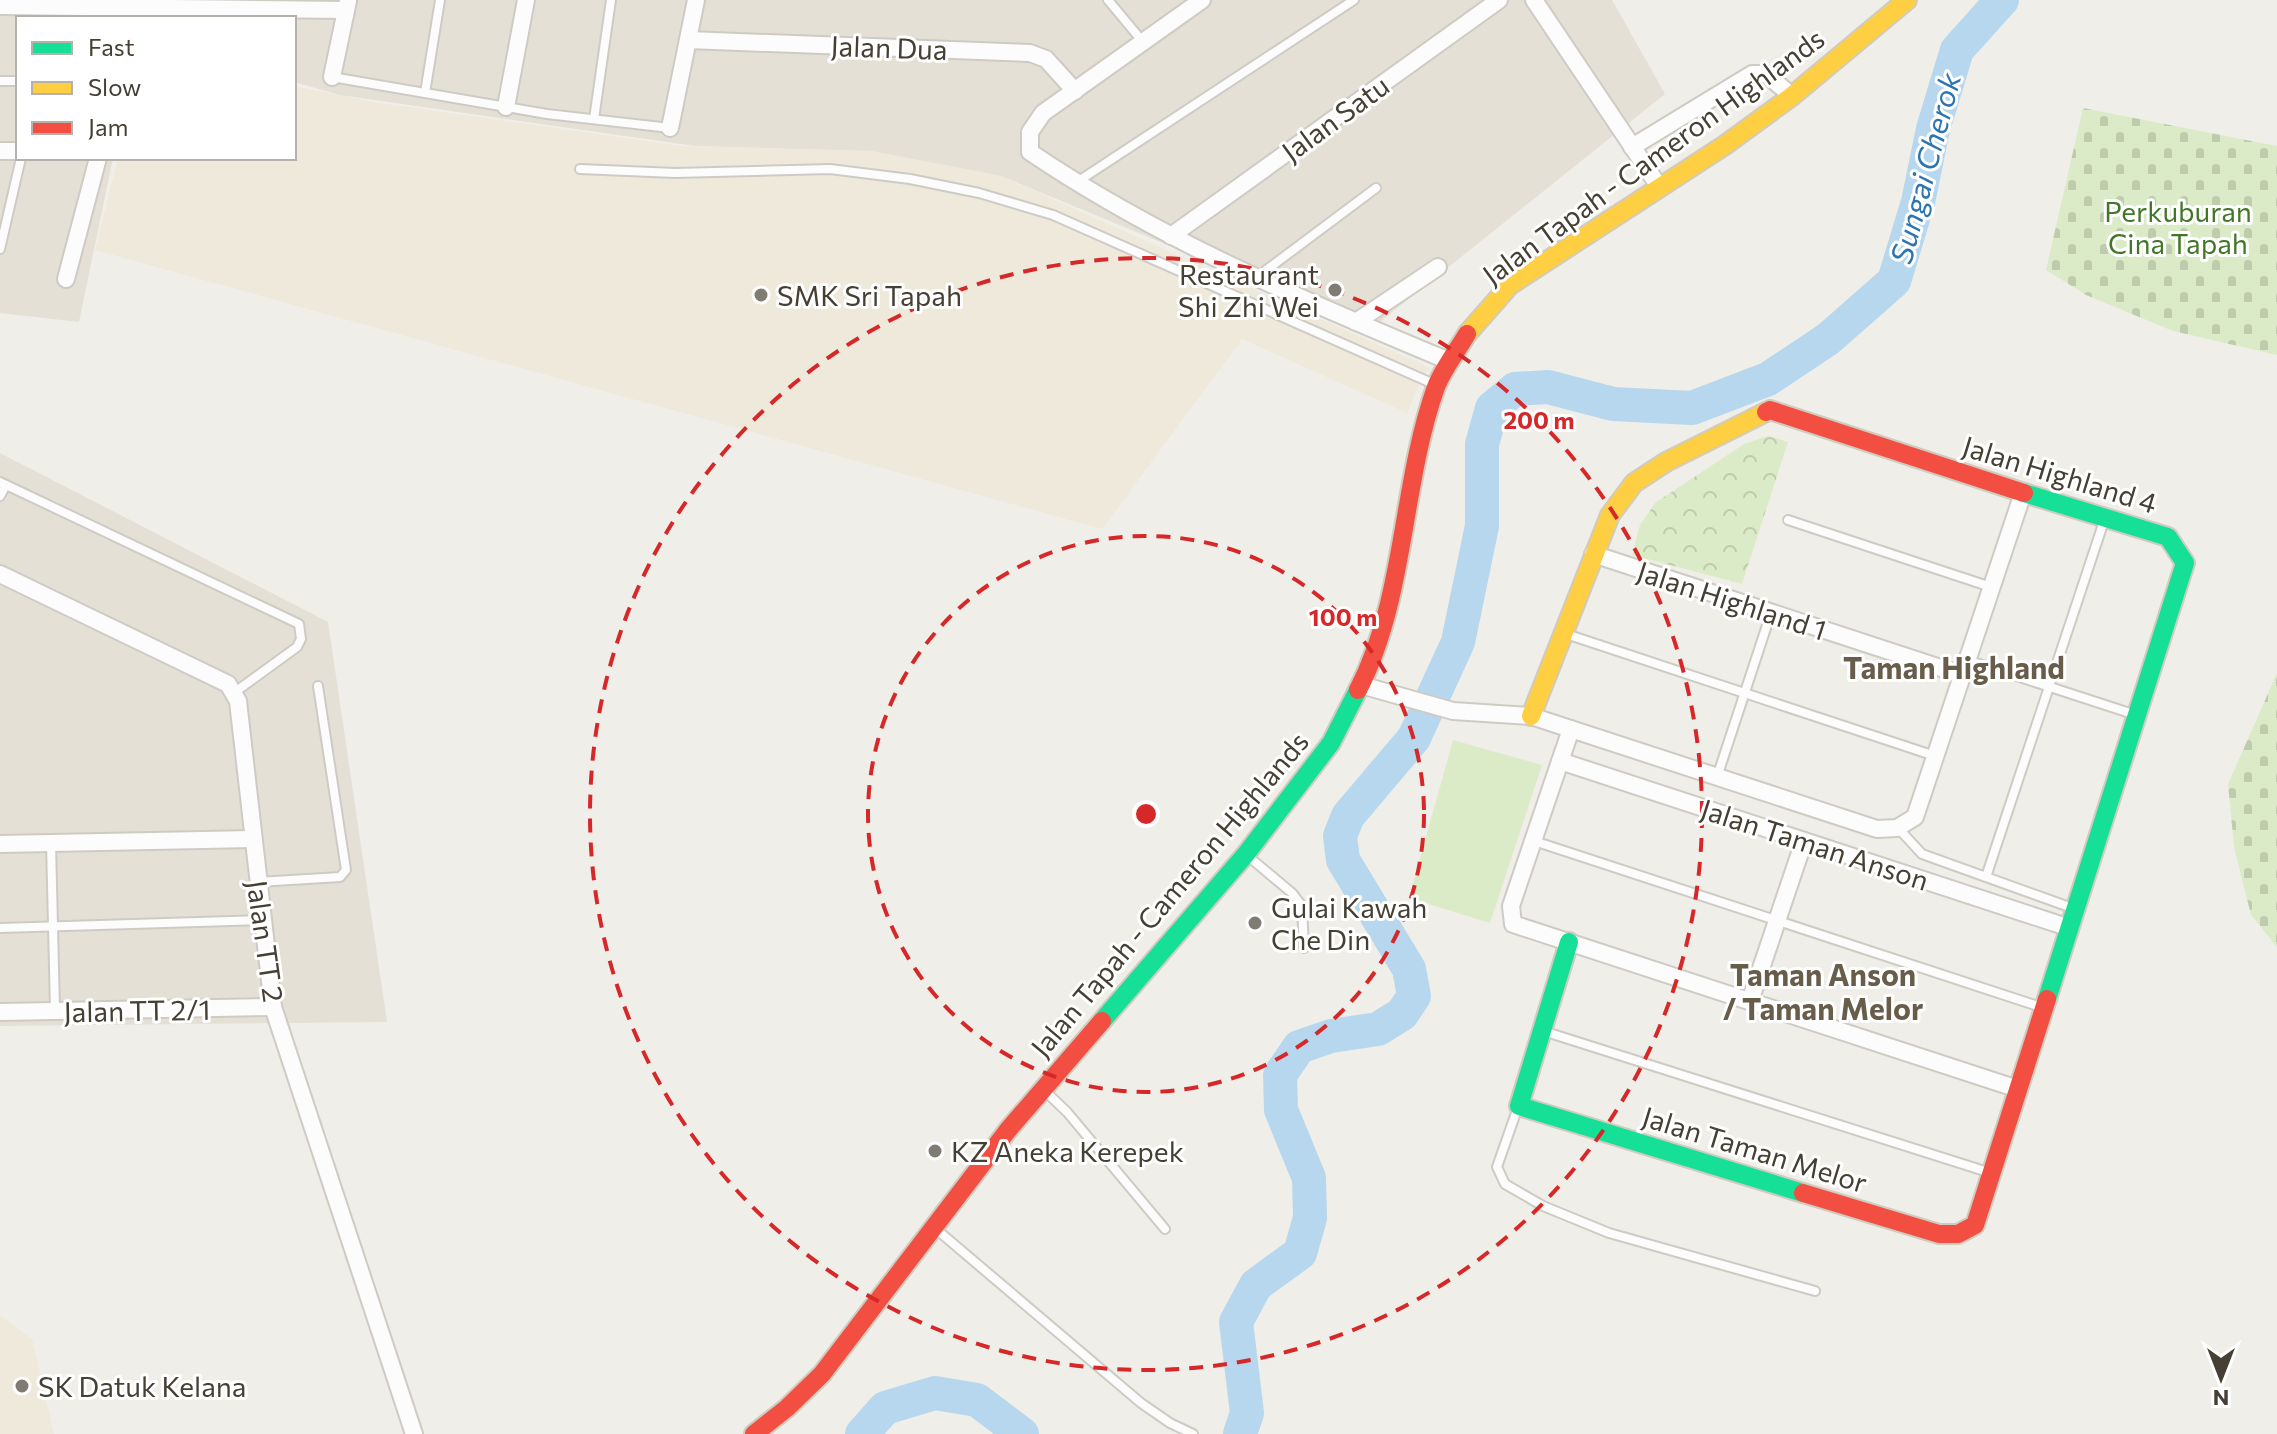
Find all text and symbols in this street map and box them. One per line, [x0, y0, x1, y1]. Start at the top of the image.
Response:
legend [16, 16, 296, 160]
street label: Jalan Tapah - Cameron Highlands [1476, 21, 1830, 291]
street label: Jalan Dua [830, 28, 948, 66]
text: Fast [88, 32, 135, 61]
street label: Jalan Satu [1275, 68, 1395, 168]
water label: Sungai Cherok [1881, 68, 1967, 267]
text: Slow [88, 72, 141, 101]
text: Jam [88, 112, 128, 141]
park label: Perkuburan Cina Tapah [2104, 194, 2252, 260]
place label: Restaurant Shi Zhi Wei [1178, 257, 1319, 323]
place label: SMK Sri Tapah [777, 278, 962, 312]
marker: Restaurant Shi Zhi Wei [1326, 281, 1344, 299]
marker: SMK Sri Tapah [752, 286, 770, 304]
text: 200 m [1504, 405, 1574, 434]
street label: Jalan Highland 4 [1959, 428, 2161, 520]
street label: Jalan Highland 1 [1633, 553, 1831, 647]
text: 100 m [1309, 602, 1377, 631]
district label: Taman Highland [1843, 648, 2065, 685]
street label: Jalan Tapah - Cameron Highlands [1023, 725, 1315, 1063]
street label: Jalan Taman Anson [1697, 791, 1933, 897]
centre of rings [1132, 800, 1160, 828]
street label: Jalan TT 2 [241, 878, 291, 1004]
place label: Gulai Kawah Che Din [1271, 890, 1427, 956]
marker: Gulai Kawah Che Din [1246, 914, 1264, 932]
district label: Taman Anson / Taman Melor [1723, 955, 1923, 1026]
street label: Jalan TT 2/1 [63, 992, 211, 1028]
street label: Jalan Taman Melor [1639, 1099, 1871, 1199]
place label: KZ Aneka Kerepek [951, 1134, 1184, 1168]
marker: KZ Aneka Kerepek [926, 1142, 944, 1160]
north arrow [2181, 1338, 2261, 1418]
place label: SK Datuk Kelana [38, 1369, 247, 1403]
marker: SK Datuk Kelana [13, 1377, 31, 1395]
text: N [2213, 1385, 2229, 1412]

